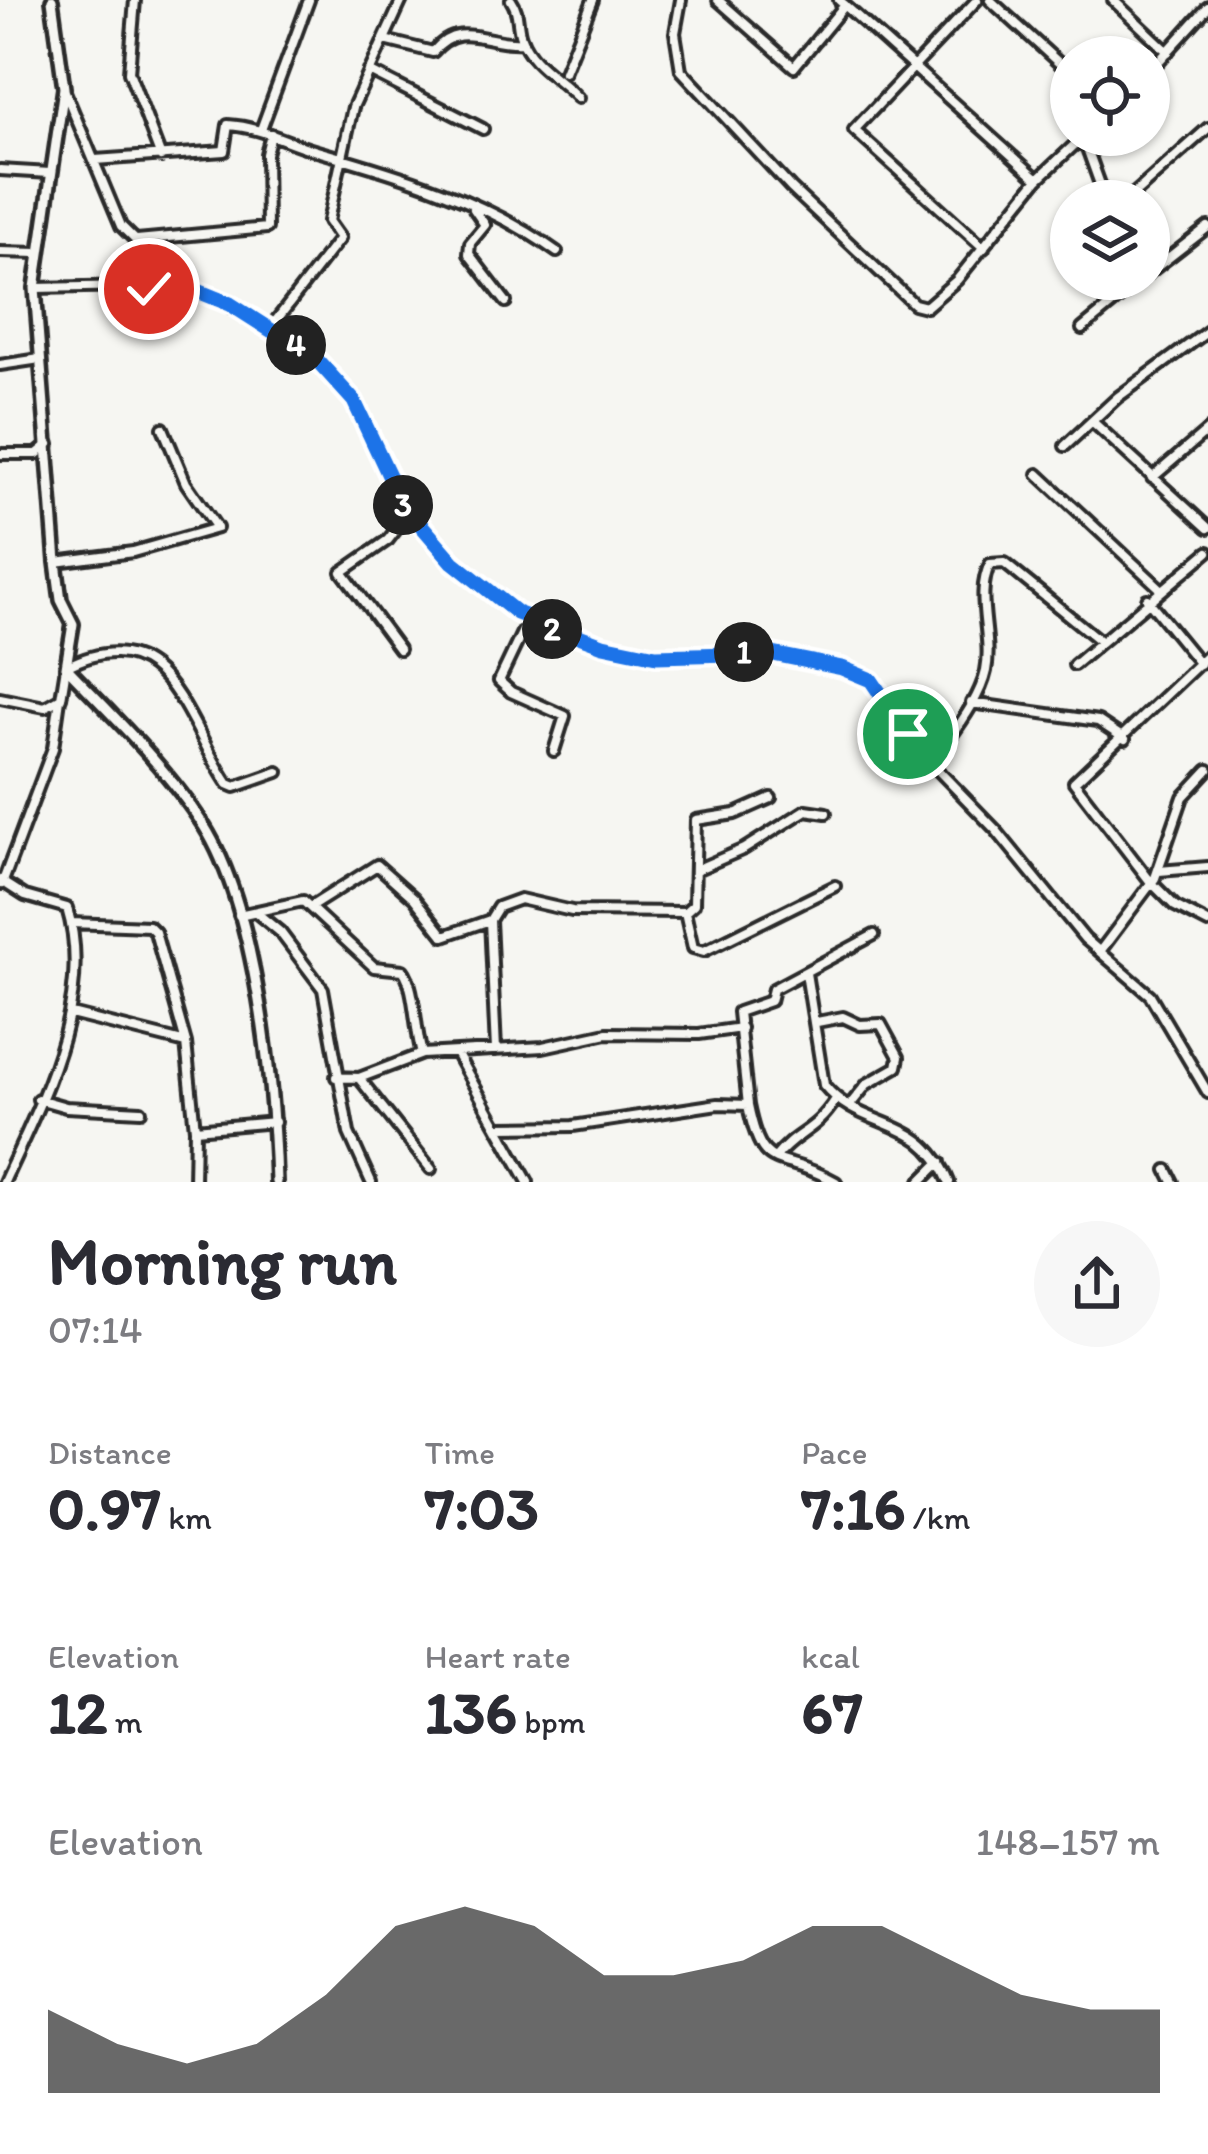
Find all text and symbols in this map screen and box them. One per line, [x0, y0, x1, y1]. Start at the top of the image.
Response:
map controls [1050, 36, 1170, 300]
button: locate [1050, 36, 1170, 156]
button: layers [1050, 180, 1170, 300]
pin [98, 238, 200, 340]
icon: check [116, 256, 182, 322]
pin: 4 [266, 315, 326, 375]
text: 4 [286, 325, 306, 364]
pin: 3 [373, 475, 433, 535]
text: 3 [394, 485, 412, 524]
pin: 2 [522, 599, 582, 659]
text: 2 [543, 609, 561, 648]
pin: 1 [714, 622, 774, 682]
text: 1 [736, 632, 752, 671]
pin [857, 683, 959, 785]
icon: arrive [875, 701, 941, 767]
text: Morning run [48, 1221, 397, 1301]
button: share [1034, 1221, 1160, 1347]
text: 07:14 [48, 1306, 142, 1353]
text: Distance [48, 1433, 172, 1472]
text: Time [425, 1433, 495, 1472]
text: Pace [801, 1433, 867, 1472]
text: 0.97 [48, 1472, 161, 1544]
text: 7:03 [425, 1472, 539, 1544]
text: 7:16 [801, 1472, 905, 1544]
text: km [161, 1498, 212, 1537]
text: /km [905, 1498, 970, 1537]
text: Elevation [48, 1637, 179, 1676]
text: Heart rate [425, 1637, 571, 1676]
text: kcal [801, 1637, 860, 1676]
text: 12 [48, 1676, 107, 1748]
text: 136 [425, 1676, 517, 1748]
text: 67 [801, 1676, 863, 1748]
text: m [107, 1702, 143, 1741]
text: bpm [517, 1702, 586, 1741]
text: Elevation [48, 1818, 203, 1865]
text: 148–157 m [976, 1818, 1160, 1865]

